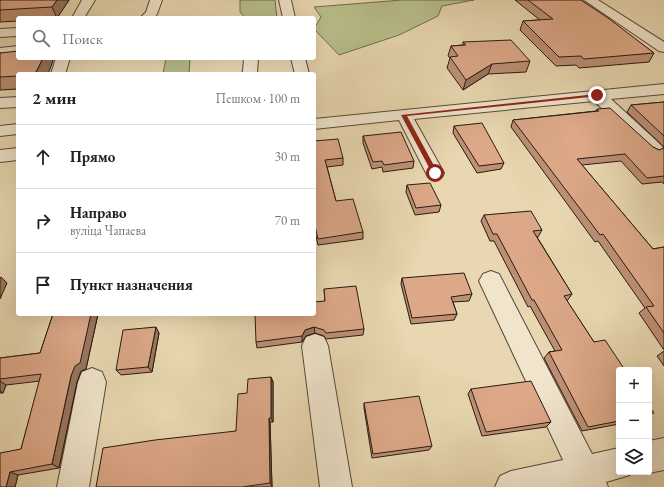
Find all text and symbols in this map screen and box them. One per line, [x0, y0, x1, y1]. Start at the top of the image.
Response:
search box [16, 16, 316, 60]
icon: search [30, 27, 52, 49]
text: Поиск [62, 29, 103, 48]
route end [588, 86, 606, 104]
text: 2 мин [32, 87, 76, 109]
text: Пешком · 100 m [216, 90, 300, 107]
icon: ahead [32, 146, 54, 168]
text: Прямо [70, 147, 115, 166]
text: 30 m [275, 148, 300, 165]
route start [426, 164, 444, 182]
text: Направо [70, 203, 127, 222]
icon: right [32, 210, 54, 232]
text: 70 m [275, 212, 300, 229]
text: вуліца Чапаева [70, 222, 146, 239]
icon: arrive [32, 274, 54, 296]
text: Пункт назначения [70, 275, 193, 294]
map controls [616, 367, 652, 475]
button: + [616, 367, 652, 403]
button: − [616, 403, 652, 439]
button: layers [616, 439, 652, 475]

